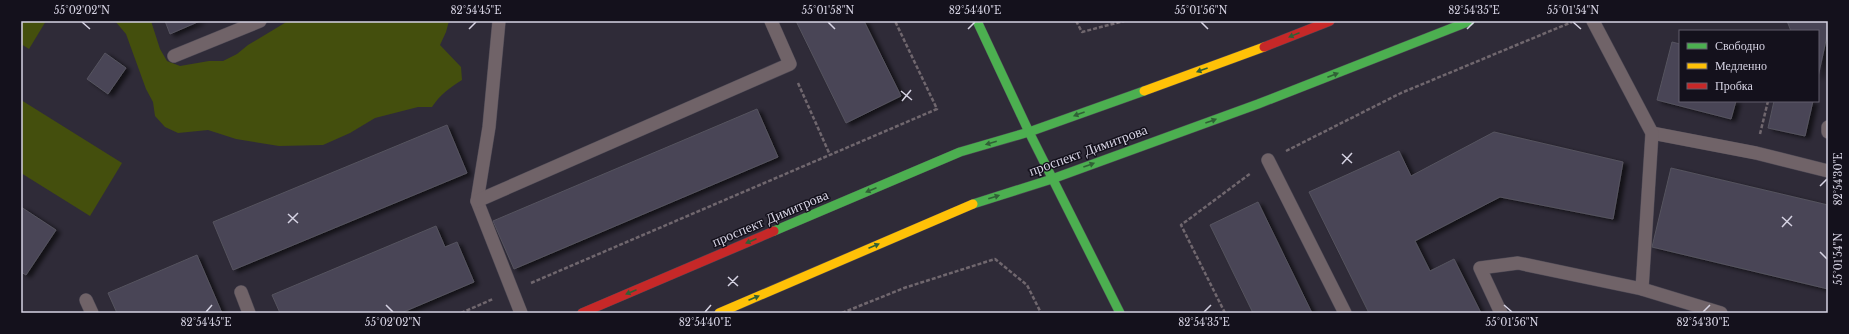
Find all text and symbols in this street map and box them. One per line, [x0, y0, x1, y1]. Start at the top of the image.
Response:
text: 55°02'02"N [54, 4, 110, 17]
text: 82°54'45"E [450, 4, 502, 17]
text: 55°01'58"N [802, 4, 854, 17]
text: 82°54'40"E [949, 4, 1001, 17]
text: 55°01'56"N [1174, 4, 1228, 17]
text: 82°54'35"E [1448, 4, 1500, 17]
text: 55°01'54"N [1547, 4, 1599, 17]
legend [1679, 30, 1819, 102]
one-way arrow [1287, 33, 1299, 39]
text: Свободно [1715, 38, 1765, 53]
text: Медленно [1715, 58, 1767, 73]
one-way arrow [1195, 68, 1207, 74]
one-way arrow [1327, 71, 1339, 77]
text: Пробка [1715, 78, 1753, 93]
one-way arrow [1073, 112, 1085, 118]
one-way arrow [1206, 118, 1218, 124]
street label: проспект Димитрова [1026, 120, 1150, 180]
one-way arrow [985, 140, 997, 146]
text: 82°54'30"E [1832, 152, 1845, 206]
one-way arrow [1083, 162, 1095, 168]
street label: проспект Димитрова [709, 185, 832, 251]
one-way arrow [865, 187, 876, 193]
one-way arrow [988, 194, 1000, 200]
text: 55°01'54"N [1832, 233, 1845, 285]
one-way arrow [745, 238, 757, 244]
one-way arrow [868, 243, 880, 249]
one-way arrow [626, 289, 637, 295]
one-way arrow [749, 294, 761, 300]
text: 82°54'45"E [180, 316, 232, 329]
text: 55°02'02"N [365, 316, 421, 329]
text: 82°54'40"E [679, 316, 731, 329]
text: 82°54'35"E [1178, 316, 1230, 329]
text: 55°01'56"N [1485, 316, 1539, 329]
text: 82°54'30"E [1676, 316, 1730, 329]

